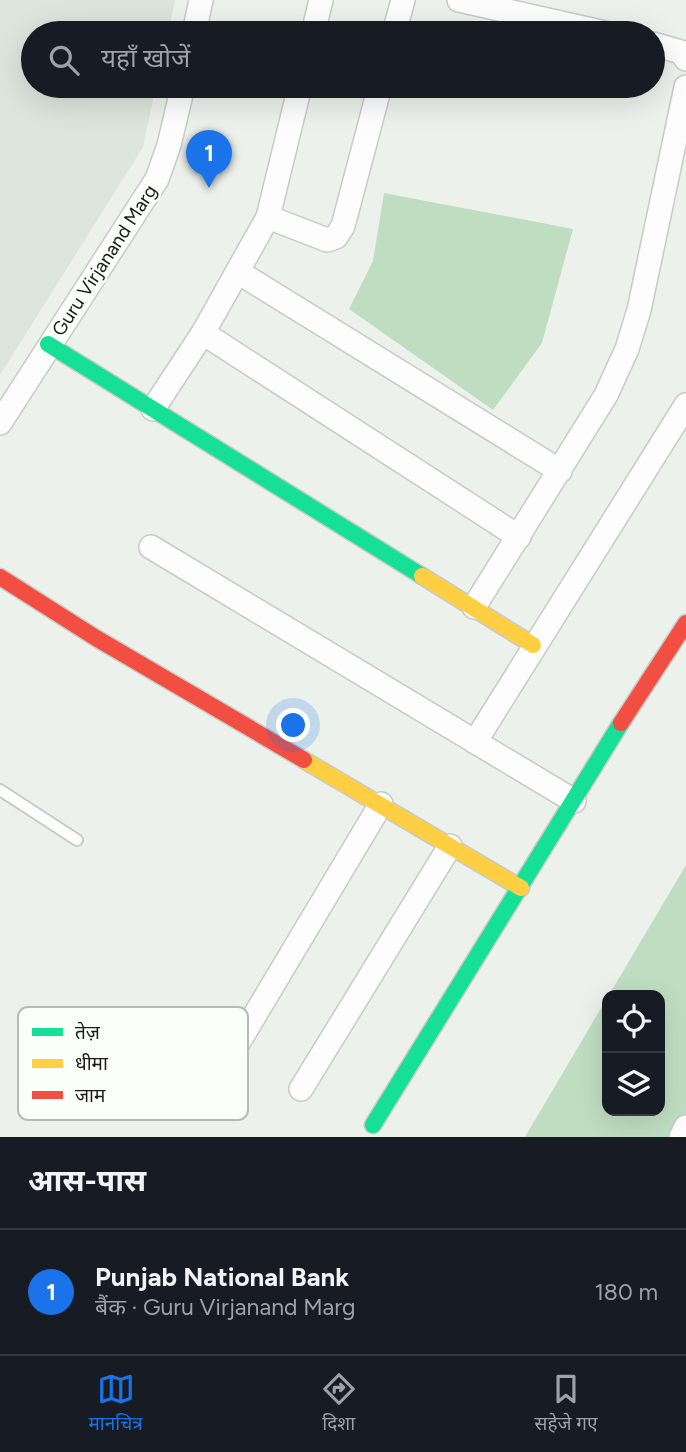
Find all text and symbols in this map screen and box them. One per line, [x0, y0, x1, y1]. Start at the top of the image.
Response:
search box [21, 21, 665, 98]
icon: search [45, 41, 83, 79]
text: यहाँ खोजें [101, 42, 190, 74]
pin: 1 [186, 130, 232, 188]
street label: Guru Virjanand Marg [47, 180, 162, 340]
your location [276, 708, 310, 742]
map controls [602, 990, 665, 1116]
button: locate [602, 990, 665, 1053]
legend [18, 1007, 248, 1120]
text: तेज़ [75, 1021, 101, 1044]
text: धीमा [75, 1052, 109, 1075]
button: layers [602, 1053, 665, 1116]
text: जाम [75, 1084, 106, 1107]
text: आस-पास [28, 1162, 146, 1199]
text: Punjab National Bank [95, 1261, 349, 1293]
text: 1 [46, 1278, 56, 1306]
text: 180 m [594, 1278, 658, 1306]
text: बैंक · Guru Virjanand Marg [95, 1293, 356, 1321]
tab: मानचित्र [88, 1370, 143, 1438]
tab: दिशा [320, 1370, 358, 1438]
tab: सहेजे गए [535, 1370, 598, 1438]

